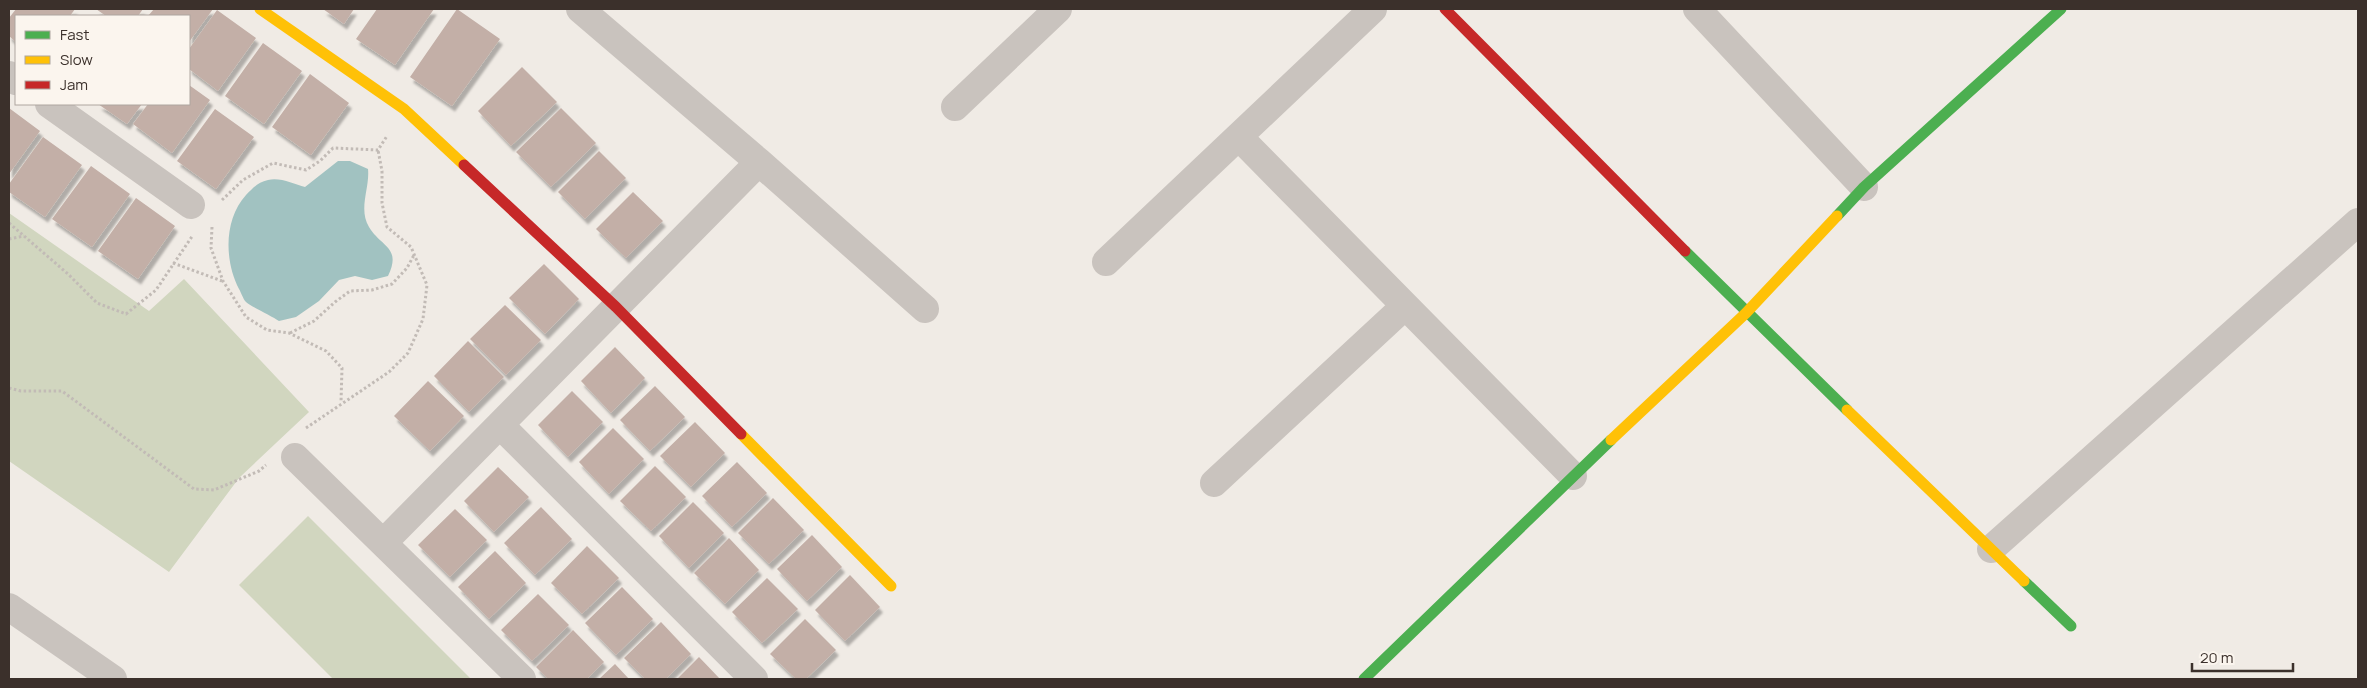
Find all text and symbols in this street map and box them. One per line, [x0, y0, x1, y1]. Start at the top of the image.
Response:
legend [15, 15, 190, 105]
text: Fast [60, 24, 89, 45]
text: Slow [60, 49, 93, 70]
text: Jam [60, 74, 88, 95]
scale bar [2192, 640, 2293, 672]
text: 20 m [2200, 647, 2233, 668]

